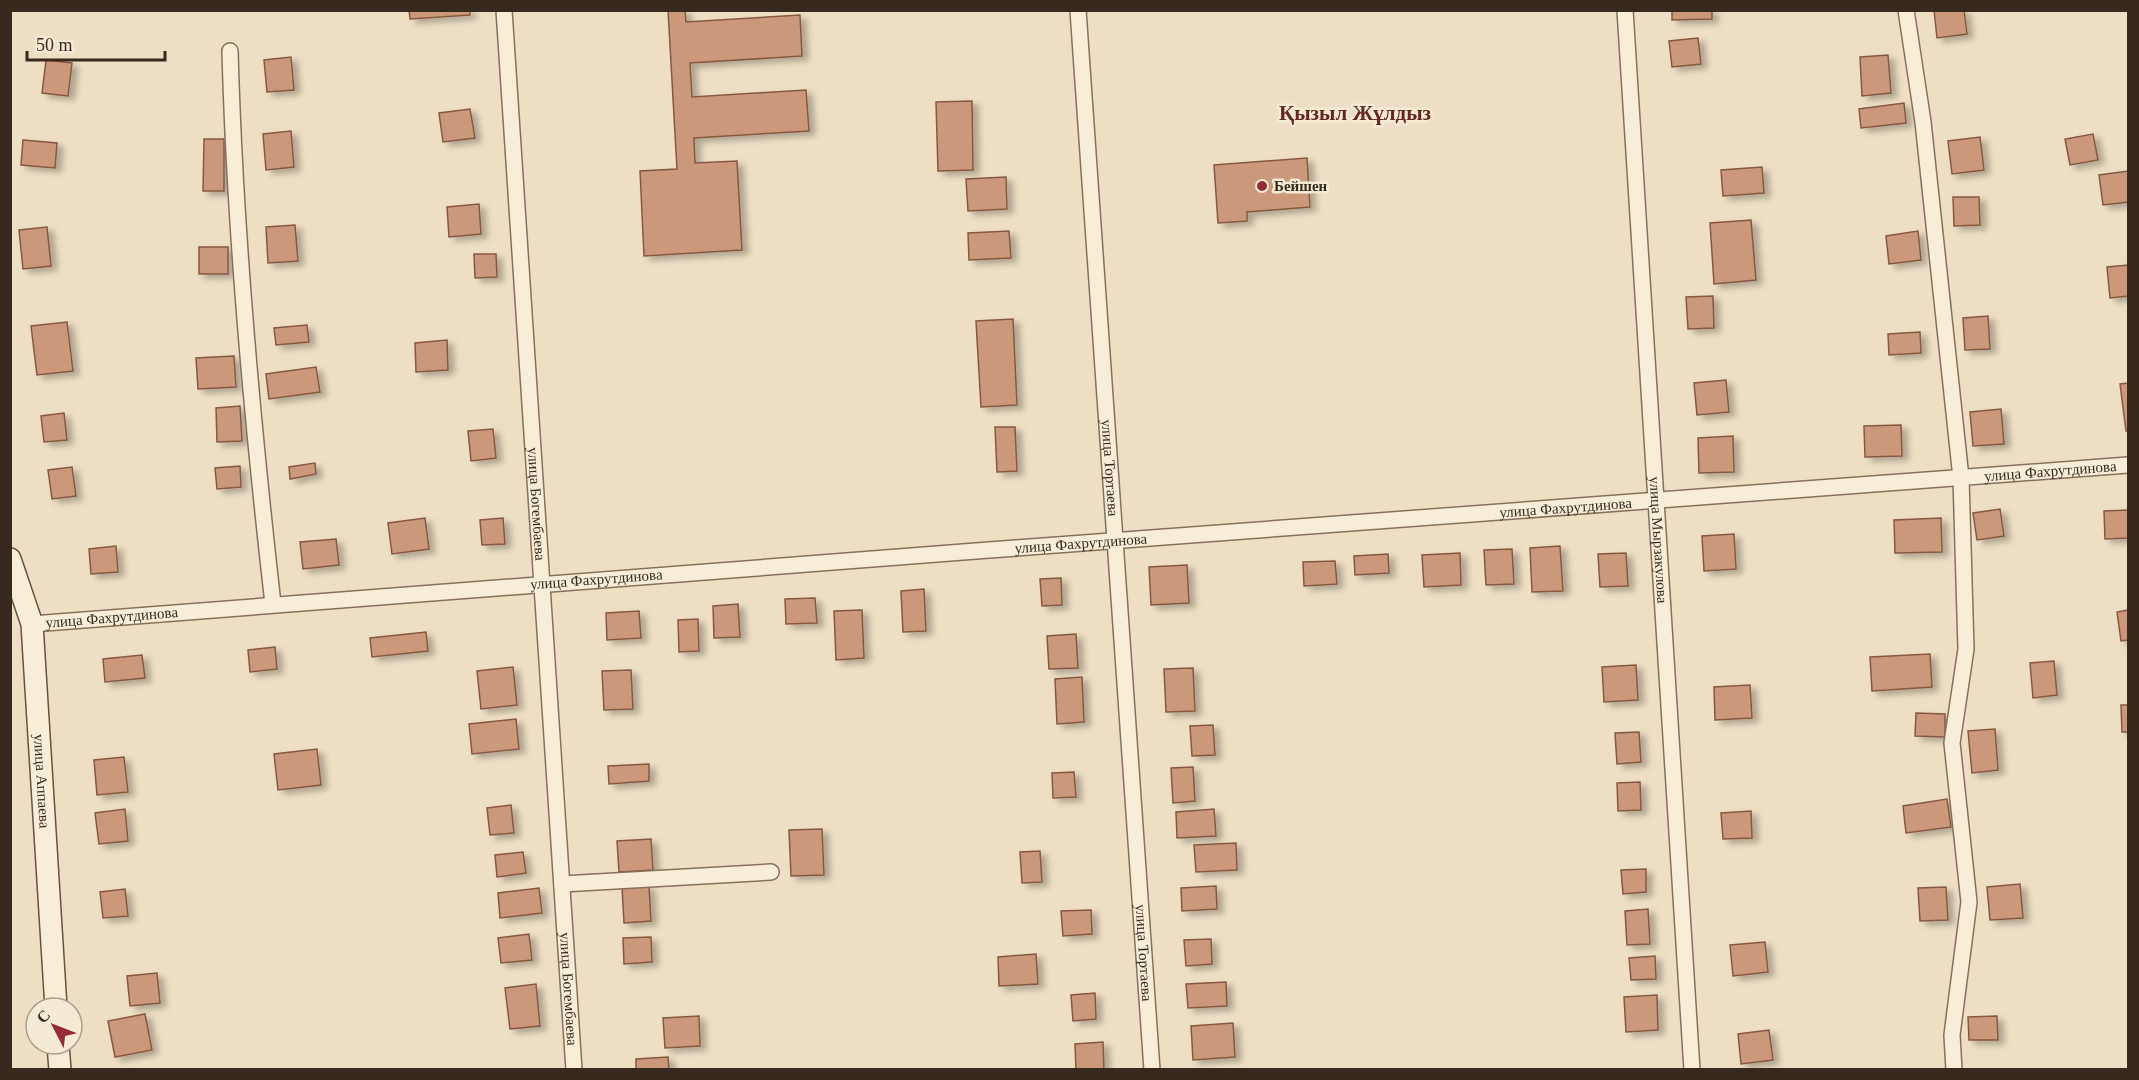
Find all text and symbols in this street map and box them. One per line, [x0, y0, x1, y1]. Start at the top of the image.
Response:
scale bar [27, 24, 165, 62]
text: 50 m [36, 35, 73, 55]
district label: Қызыл Жұлдыз [1279, 101, 1431, 125]
place label: Бейшен [1274, 178, 1328, 194]
marker: Бейшен [1255, 179, 1269, 193]
street label: улица Тортаева [1099, 419, 1121, 517]
street label: улица Богембаева [525, 447, 548, 561]
street label: улица Фахрутдинова [1983, 458, 2117, 484]
street label: улица Мырзакулова [1647, 476, 1671, 604]
street label: улица Фахрутдинова [1499, 495, 1633, 521]
street label: улица Фахрутдинова [1014, 530, 1148, 556]
street label: улица Фахрутдинова [529, 566, 663, 592]
street label: улица Фахрутдинова [45, 604, 179, 631]
street label: улица Аппаева [31, 733, 53, 829]
street label: улица Тортаева [1132, 904, 1155, 1002]
street label: улица Богембаева [557, 932, 580, 1046]
north arrow [24, 996, 84, 1056]
text: С [33, 1006, 53, 1026]

